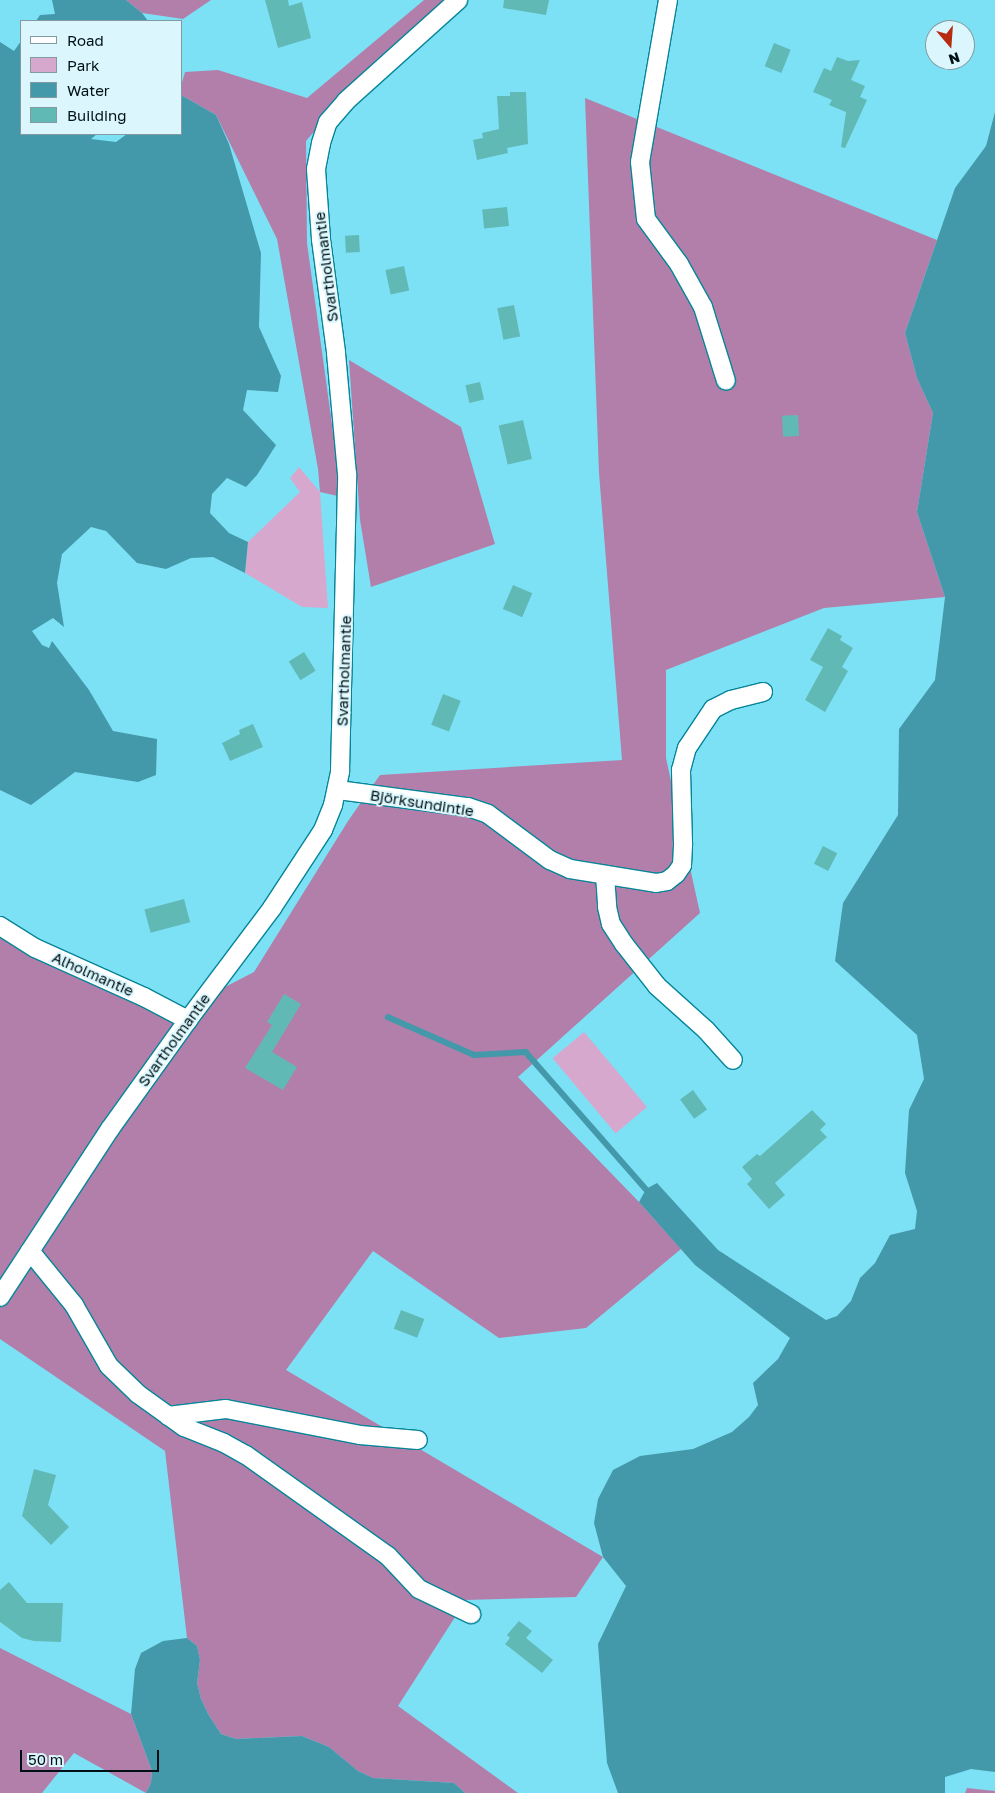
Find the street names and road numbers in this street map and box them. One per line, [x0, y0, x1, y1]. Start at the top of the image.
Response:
street label: Svartholmantie [310, 211, 342, 323]
street label: Svartholmantie [333, 615, 355, 727]
street label: Björksundintie [369, 786, 475, 820]
street label: Alholmantie [50, 948, 136, 1000]
street label: Svartholmantie [134, 990, 214, 1090]

